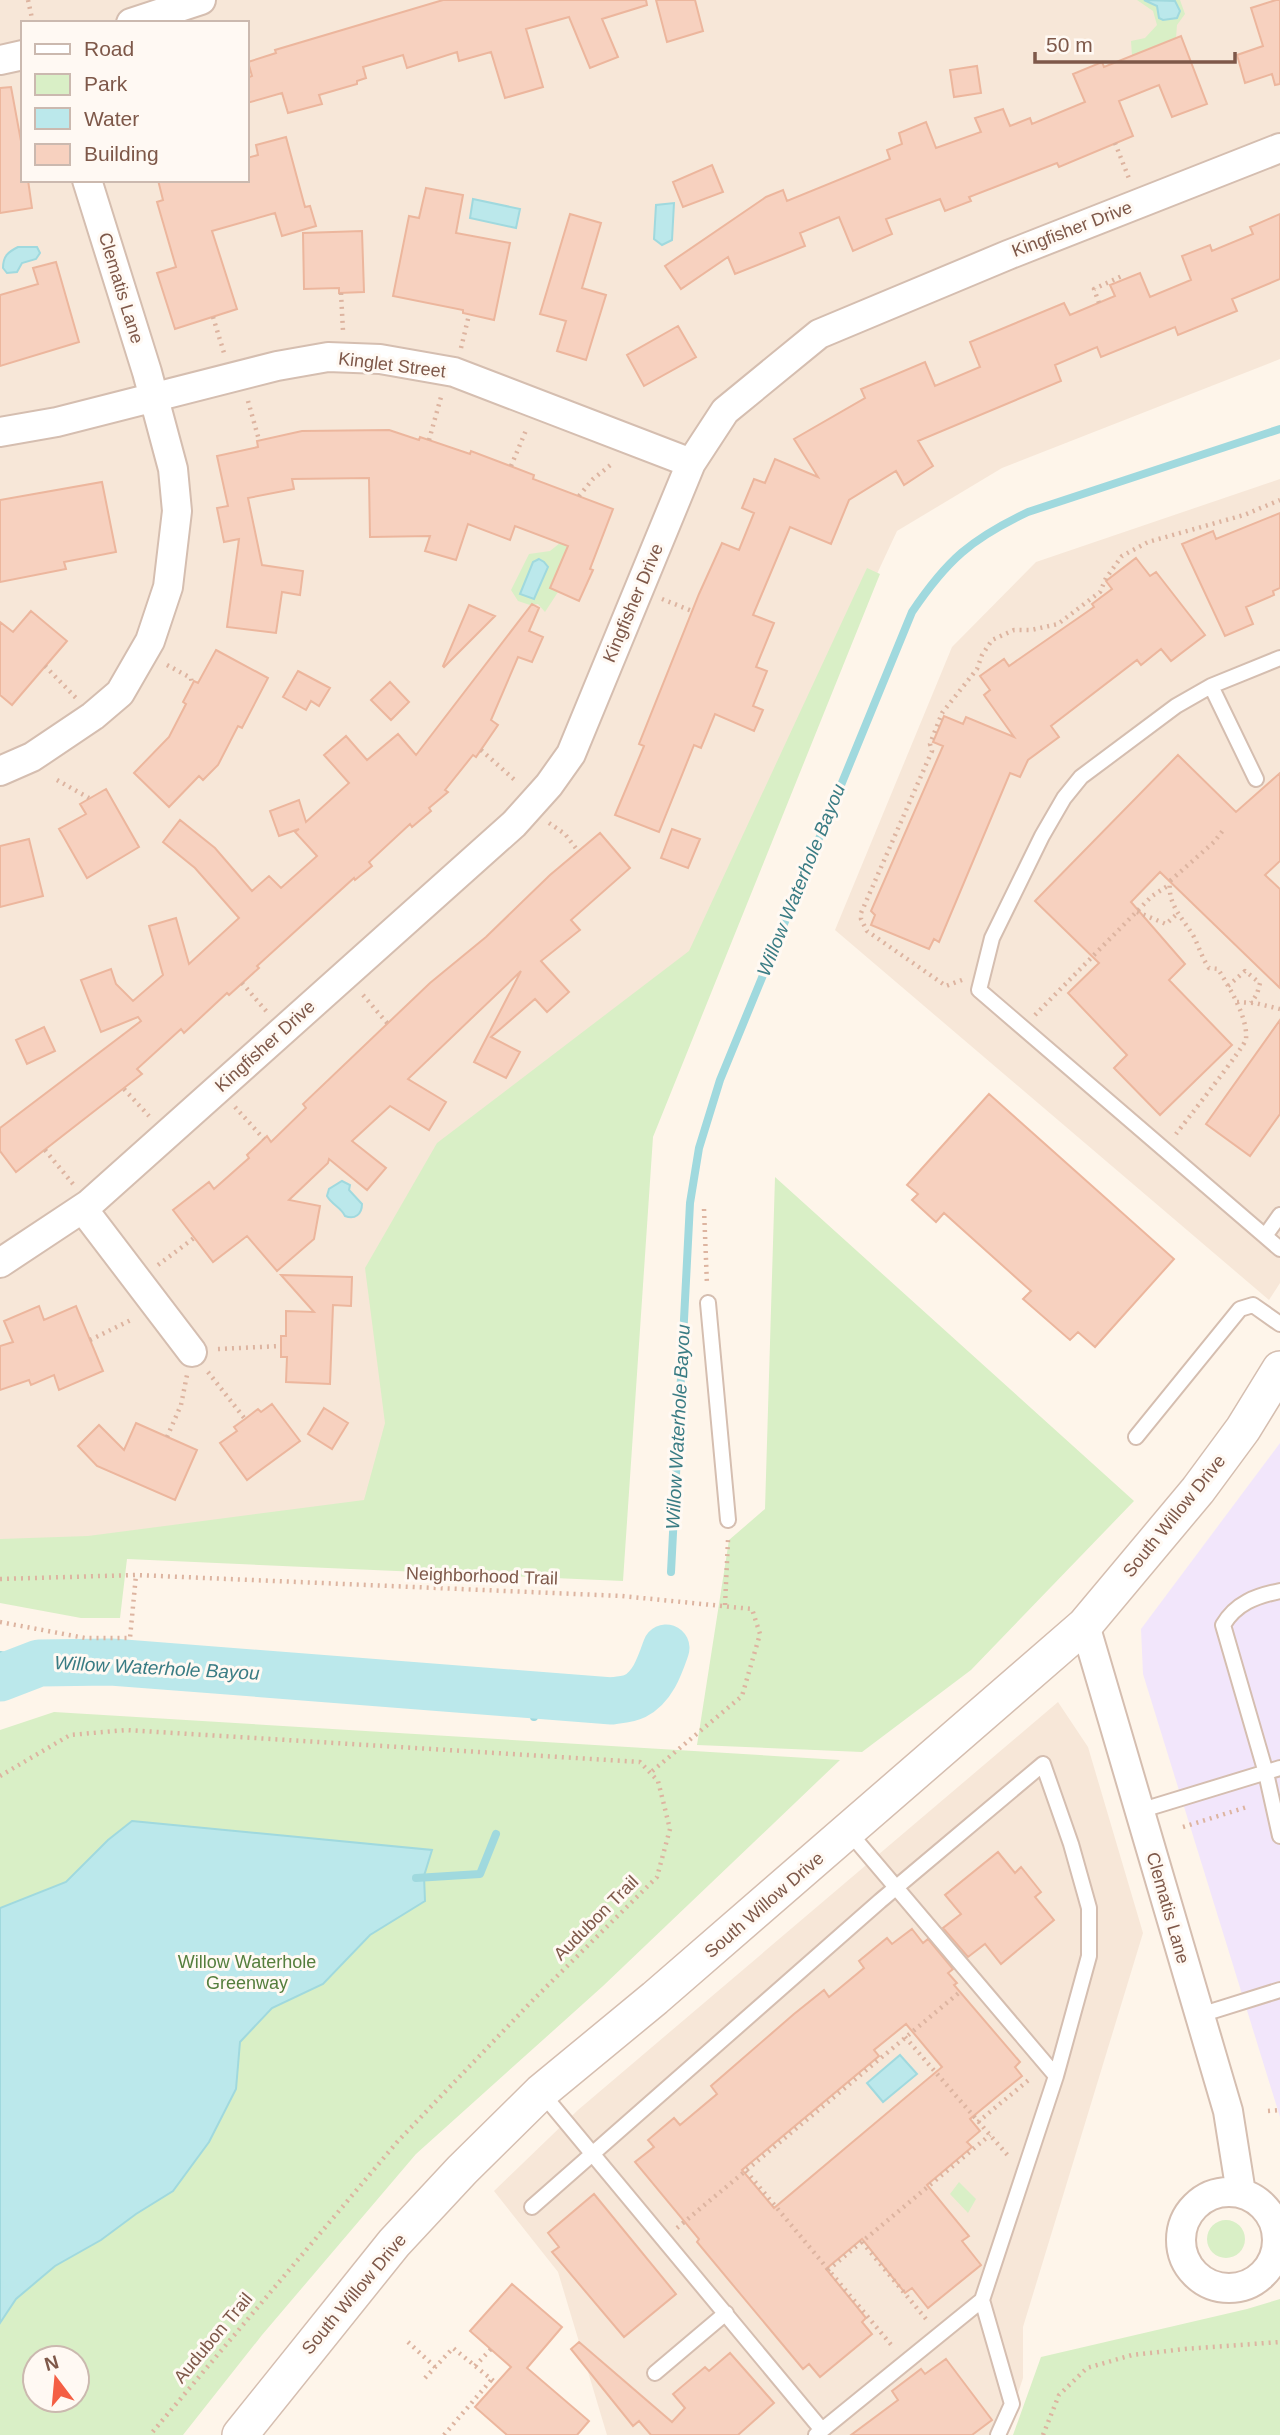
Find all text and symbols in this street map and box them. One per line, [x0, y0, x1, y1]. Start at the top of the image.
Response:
legend [21, 21, 248, 182]
scale bar [1035, 21, 1234, 65]
text: 50 m [1046, 33, 1093, 56]
text: Road [84, 37, 134, 60]
text: Park [84, 72, 128, 95]
text: Water [84, 107, 139, 130]
text: Building [84, 142, 159, 165]
street label: Kingfisher Drive [1009, 197, 1135, 261]
street label: Clematis Lane [95, 230, 147, 346]
street label: Kinglet Street [337, 348, 447, 382]
street label: Kingfisher Drive [599, 541, 667, 665]
water label: Willow Waterhole Bayou [753, 780, 849, 979]
street label: Kingfisher Drive [211, 996, 319, 1096]
water label: Willow Waterhole Bayou [662, 1323, 694, 1530]
street label: South Willow Drive [1119, 1451, 1229, 1581]
street label: Neighborhood Trail [406, 1563, 558, 1589]
water label: Willow Waterhole Bayou [54, 1652, 261, 1684]
street label: South Willow Drive [700, 1848, 828, 1962]
street label: Clematis Lane [1143, 1850, 1193, 1966]
street label: Audubon Trail [550, 1872, 642, 1964]
park label: Willow Waterhole Greenway [178, 1952, 316, 1993]
street label: South Willow Drive [298, 2230, 410, 2358]
street label: Audubon Trail [170, 2289, 256, 2387]
north arrow [21, 2344, 91, 2414]
text: N [42, 2351, 61, 2375]

